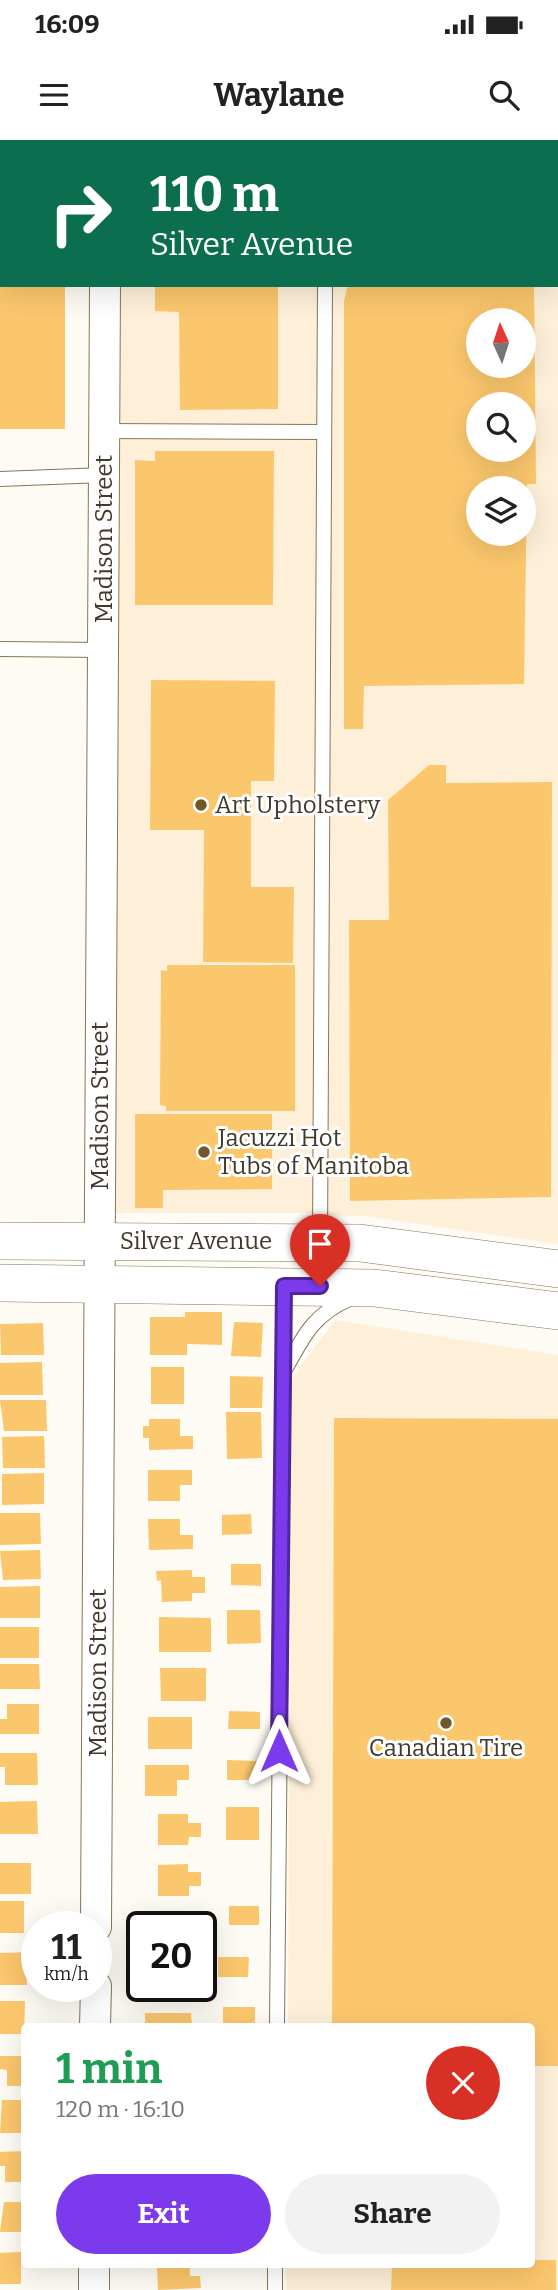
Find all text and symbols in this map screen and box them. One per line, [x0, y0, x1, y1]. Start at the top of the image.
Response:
text: 16:09 [35, 9, 100, 40]
icon: menu [35, 76, 73, 114]
text: Waylane [213, 76, 345, 114]
icon: search [485, 76, 523, 114]
text: 110 m [150, 165, 279, 224]
icon: right [35, 168, 126, 259]
text: Silver Avenue [150, 225, 353, 263]
north arrow [466, 308, 536, 378]
map controls [466, 308, 536, 546]
button: search [466, 392, 536, 462]
street label: Madison Street [90, 454, 118, 623]
button: layers [466, 476, 536, 546]
place label: Art Upholstery [215, 791, 380, 819]
marker: Art Upholstery [193, 797, 209, 813]
street label: Madison Street [86, 1021, 114, 1190]
place label: Jacuzzi Hot Tubs of Manitoba [217, 1124, 409, 1180]
marker: Jacuzzi Hot Tubs of Manitoba [196, 1144, 212, 1160]
pin [290, 1214, 350, 1286]
icon: arrive [301, 1225, 339, 1263]
street label: Silver Avenue [120, 1227, 272, 1255]
street label: Madison Street [84, 1588, 112, 1757]
position arrow [242, 1714, 316, 1788]
marker: Canadian Tire [438, 1715, 454, 1731]
place label: Canadian Tire [369, 1734, 523, 1762]
speed limit sign: 20 [126, 1911, 217, 2002]
text: 11 [51, 1926, 82, 1968]
text: km/h [44, 1963, 89, 1985]
text: 1 min [56, 2044, 162, 2094]
button: close [426, 2046, 500, 2120]
text: 120 m · 16:10 [56, 2095, 185, 2123]
button: Exit [56, 2174, 271, 2254]
button: Share [285, 2174, 500, 2254]

